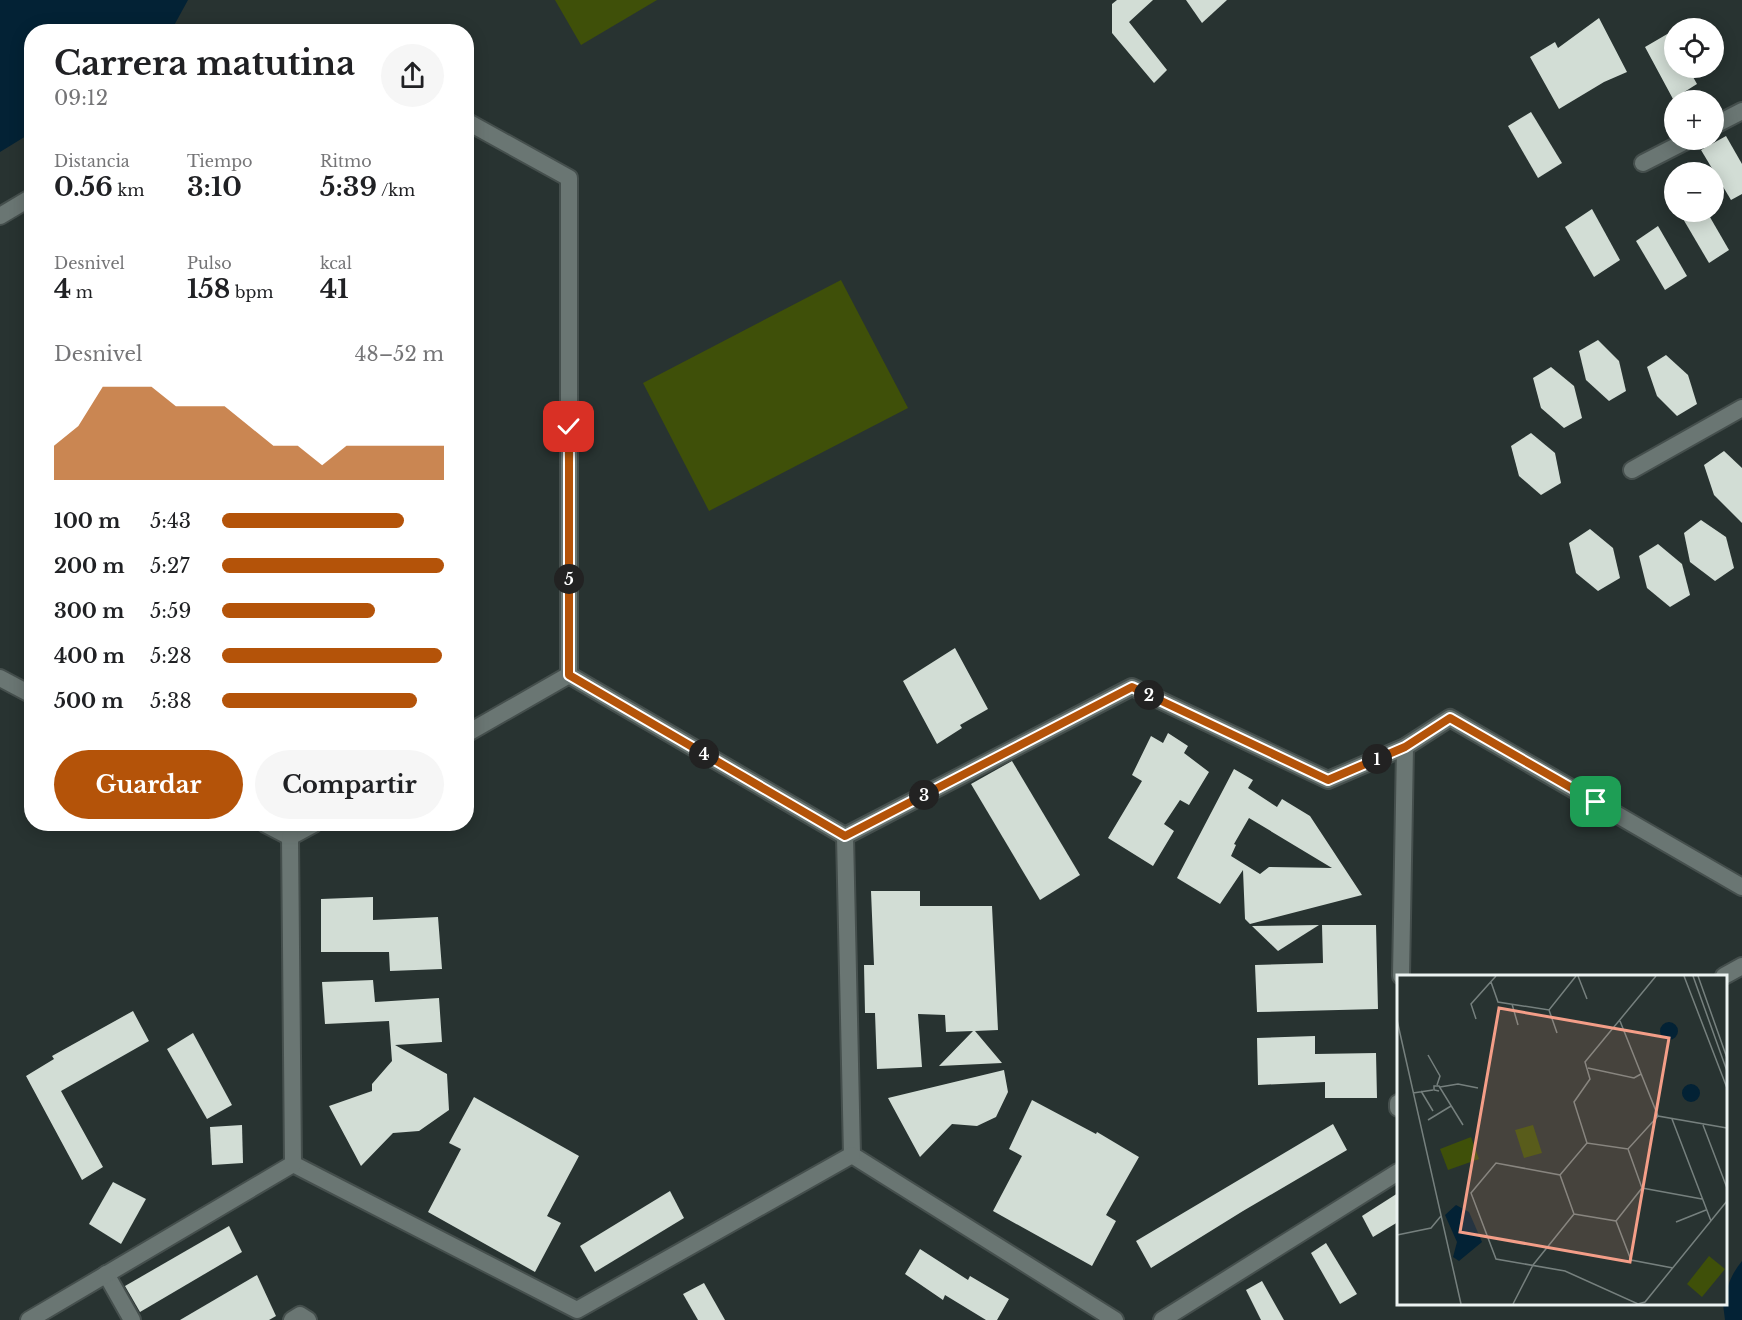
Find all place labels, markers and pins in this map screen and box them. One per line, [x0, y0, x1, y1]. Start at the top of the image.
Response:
pin [543, 401, 594, 452]
pin: 5 [554, 564, 584, 594]
pin: 2 [1134, 680, 1164, 710]
pin: 4 [689, 739, 719, 769]
pin: 1 [1362, 744, 1392, 774]
pin [1570, 776, 1621, 827]
pin: 3 [909, 780, 939, 810]

